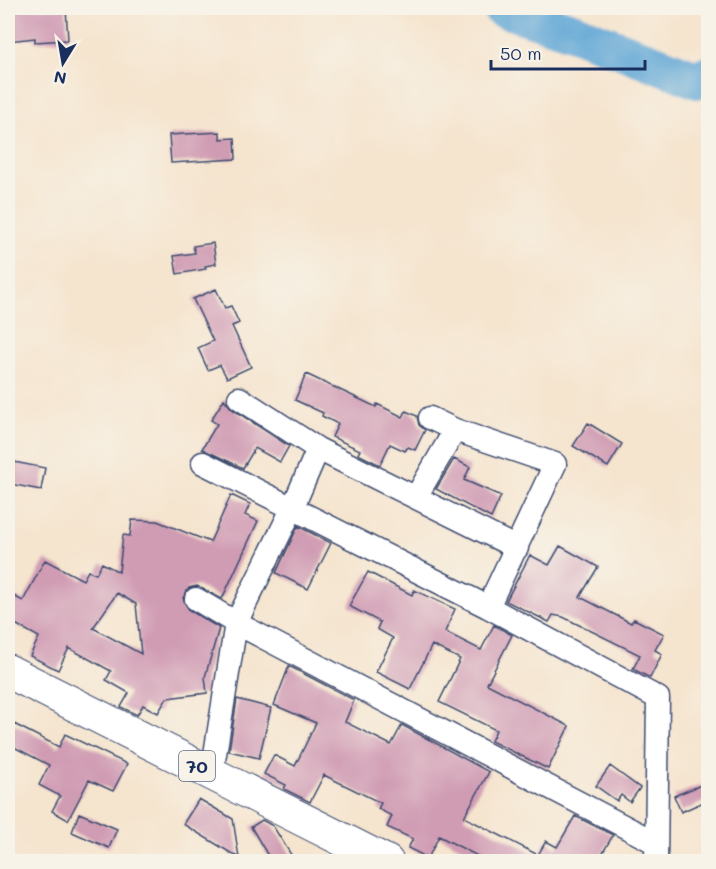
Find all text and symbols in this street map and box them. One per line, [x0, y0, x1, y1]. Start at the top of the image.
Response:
north arrow [33, 33, 93, 93]
scale bar [491, 33, 646, 71]
text: 50 m [500, 41, 542, 65]
text: N [52, 67, 68, 90]
road number: 70 [179, 751, 215, 781]

